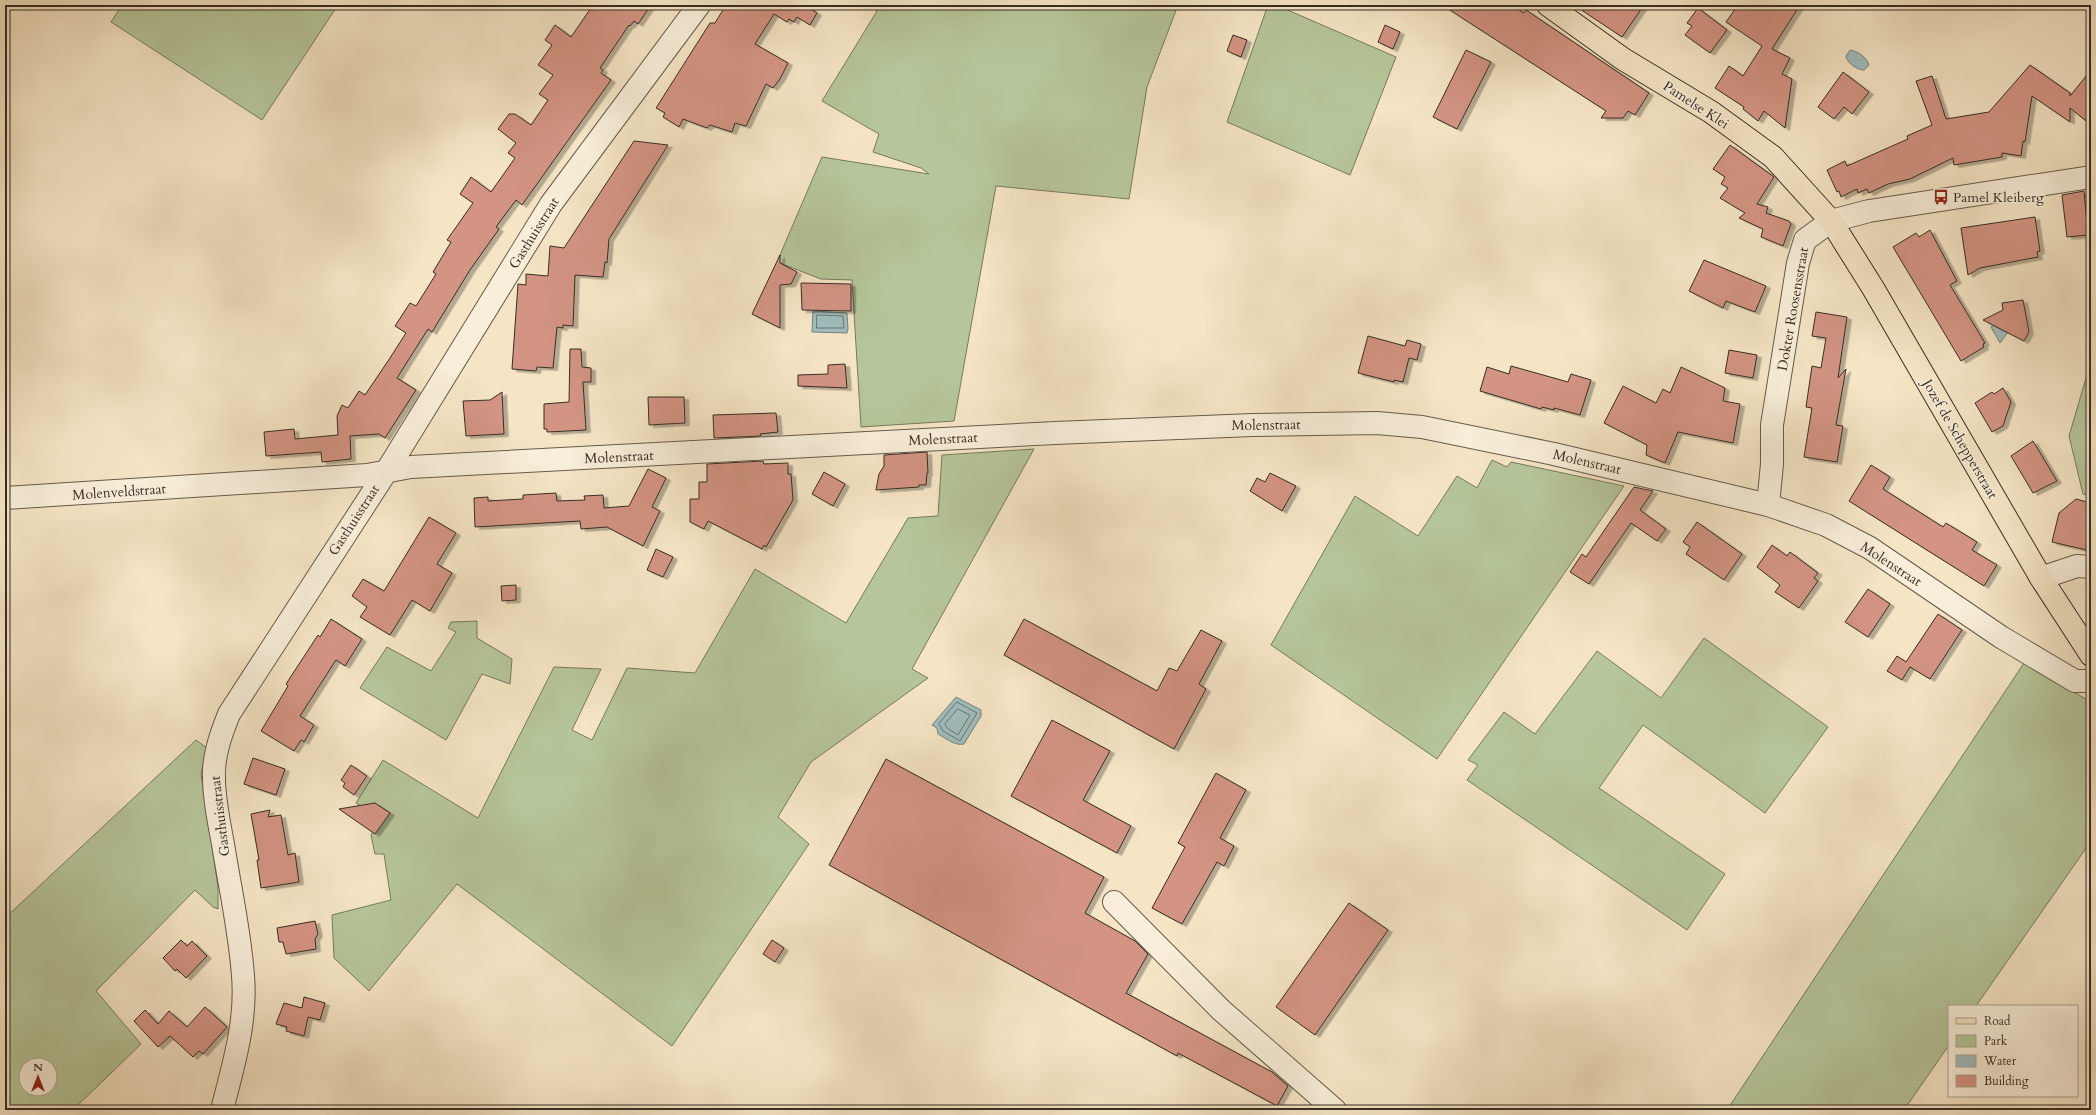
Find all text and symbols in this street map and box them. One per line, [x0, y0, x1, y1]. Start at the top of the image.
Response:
street label: Pamelse Klei [1659, 77, 1733, 133]
bus stop icon: Pamel Kleiberg [1932, 188, 1950, 206]
place label: Pamel Kleiberg [1953, 188, 2044, 207]
street label: Gasthuisstraat [504, 193, 564, 272]
street label: Dokter Roosensstraat [1773, 245, 1813, 372]
street label: Jozef de Schepperstraat [1917, 374, 2002, 503]
street label: Molenstraat [1231, 415, 1301, 435]
street label: Molenstraat [908, 428, 979, 450]
street label: Molenstraat [1551, 445, 1623, 479]
street label: Molenstraat [584, 446, 655, 468]
street label: Molenveldstraat [72, 479, 167, 505]
street label: Gasthuisstraat [324, 480, 384, 559]
street label: Molenstraat [1857, 537, 1926, 591]
street label: Gasthuisstraat [206, 774, 234, 857]
legend [1948, 1005, 2078, 1097]
text: Road [1984, 1013, 2011, 1029]
text: Park [1984, 1033, 2008, 1049]
text: Water [1983, 1053, 2017, 1069]
north arrow [18, 1057, 58, 1097]
text: N [33, 1060, 43, 1075]
text: Building [1984, 1073, 2029, 1089]

